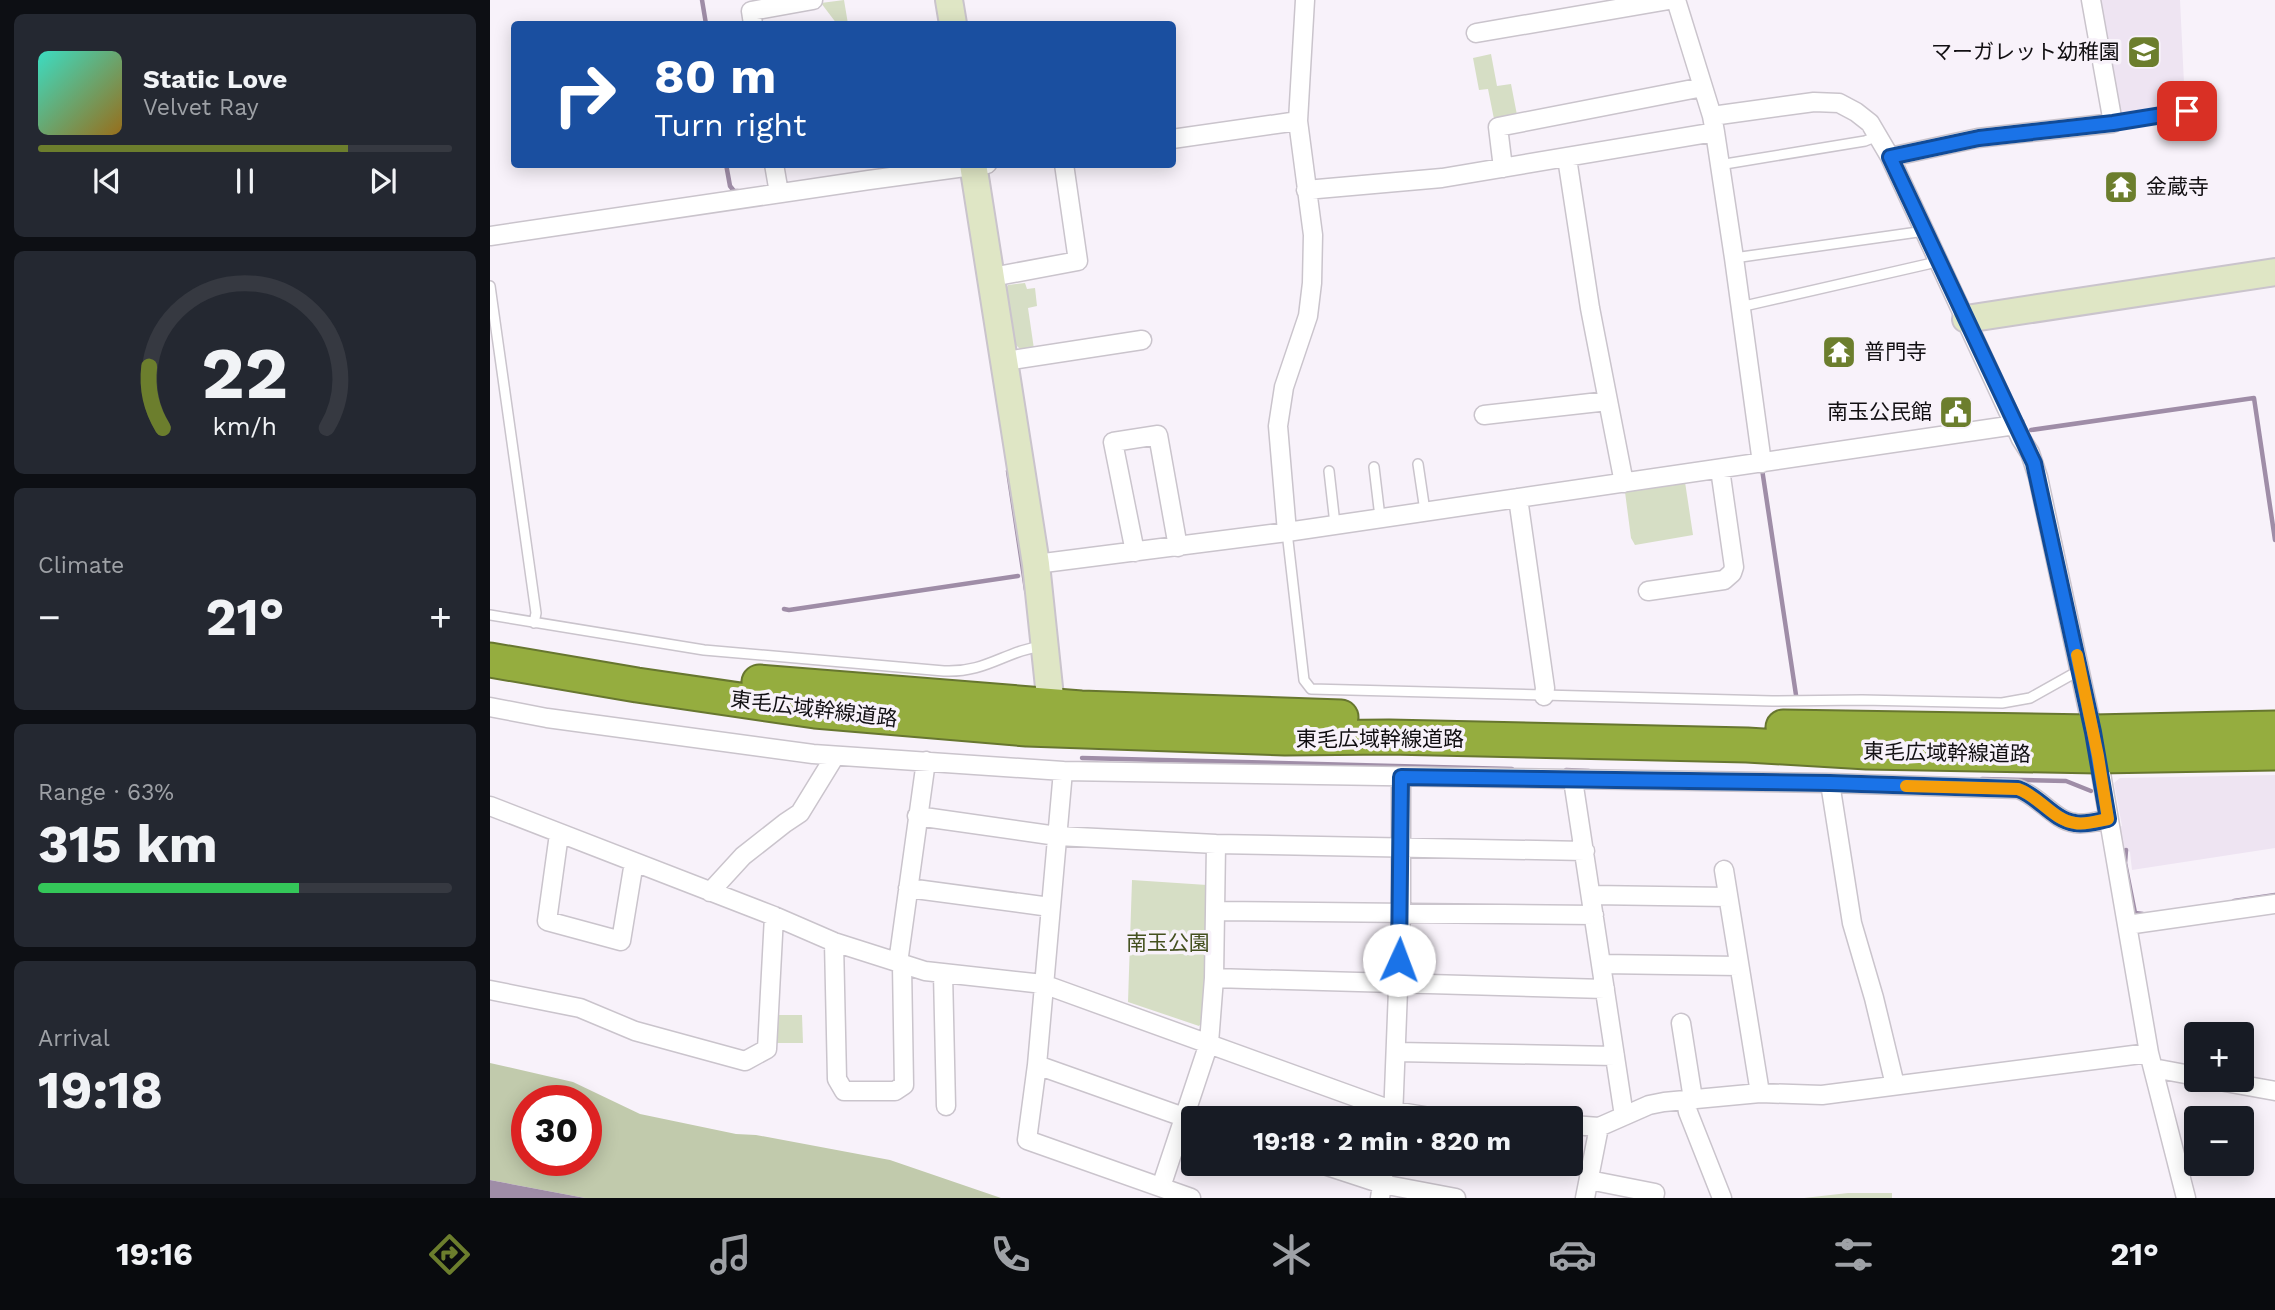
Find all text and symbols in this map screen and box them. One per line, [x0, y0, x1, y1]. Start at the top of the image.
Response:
school or university icon: マーガレット幼稚園 [2125, 33, 2163, 71]
place label: マーガレット幼稚園 [1931, 39, 2120, 64]
text: 80 m [654, 47, 776, 105]
icon: right [539, 49, 630, 140]
text: Static Love [143, 64, 287, 94]
pin [2157, 81, 2217, 141]
icon: arrive [2168, 92, 2206, 130]
text: Velvet Ray [143, 94, 259, 121]
text: Turn right [654, 106, 806, 144]
icon: previous [88, 162, 126, 200]
icon: pause [226, 162, 264, 200]
icon: next [364, 162, 402, 200]
temple icon: 金蔵寺 [2102, 168, 2140, 206]
place label: 金蔵寺 [2146, 174, 2209, 199]
text: 22 [202, 331, 288, 417]
temple icon: 普門寺 [1820, 333, 1858, 371]
place label: 普門寺 [1864, 339, 1927, 364]
public building icon: 南玉公民館 [1937, 393, 1975, 431]
place label: 南玉公民館 [1827, 399, 1932, 424]
text: km/h [213, 412, 277, 441]
text: Climate [38, 552, 124, 579]
text: 21° [205, 587, 285, 648]
text: − [38, 595, 61, 639]
text: + [429, 595, 452, 639]
street label: 東毛広域幹線道路 [729, 686, 899, 731]
street label: 東毛広域幹線道路 [1296, 726, 1464, 751]
street label: 東毛広域幹線道路 [1863, 739, 2031, 766]
text: Range · 63% [38, 779, 174, 806]
text: 315 km [38, 814, 218, 875]
position arrow [1362, 923, 1436, 997]
park label: 南玉公園 [1126, 930, 1210, 955]
map controls [2184, 1022, 2254, 1176]
button: + [2184, 1022, 2254, 1092]
text: Arrival [38, 1025, 110, 1052]
text: 19:18 [38, 1060, 163, 1121]
speed limit sign: 30 [511, 1085, 602, 1176]
button: − [2184, 1106, 2254, 1176]
text: 19:18 · 2 min · 820 m [1253, 1126, 1511, 1156]
icon: directions [425, 1230, 474, 1279]
icon: music [706, 1230, 755, 1279]
icon: phone [986, 1230, 1035, 1279]
icon: climate [1267, 1230, 1316, 1279]
icon: car [1548, 1230, 1597, 1279]
icon: filters [1829, 1230, 1878, 1279]
text: 19:16 [116, 1235, 193, 1273]
text: 21° [2110, 1235, 2159, 1273]

